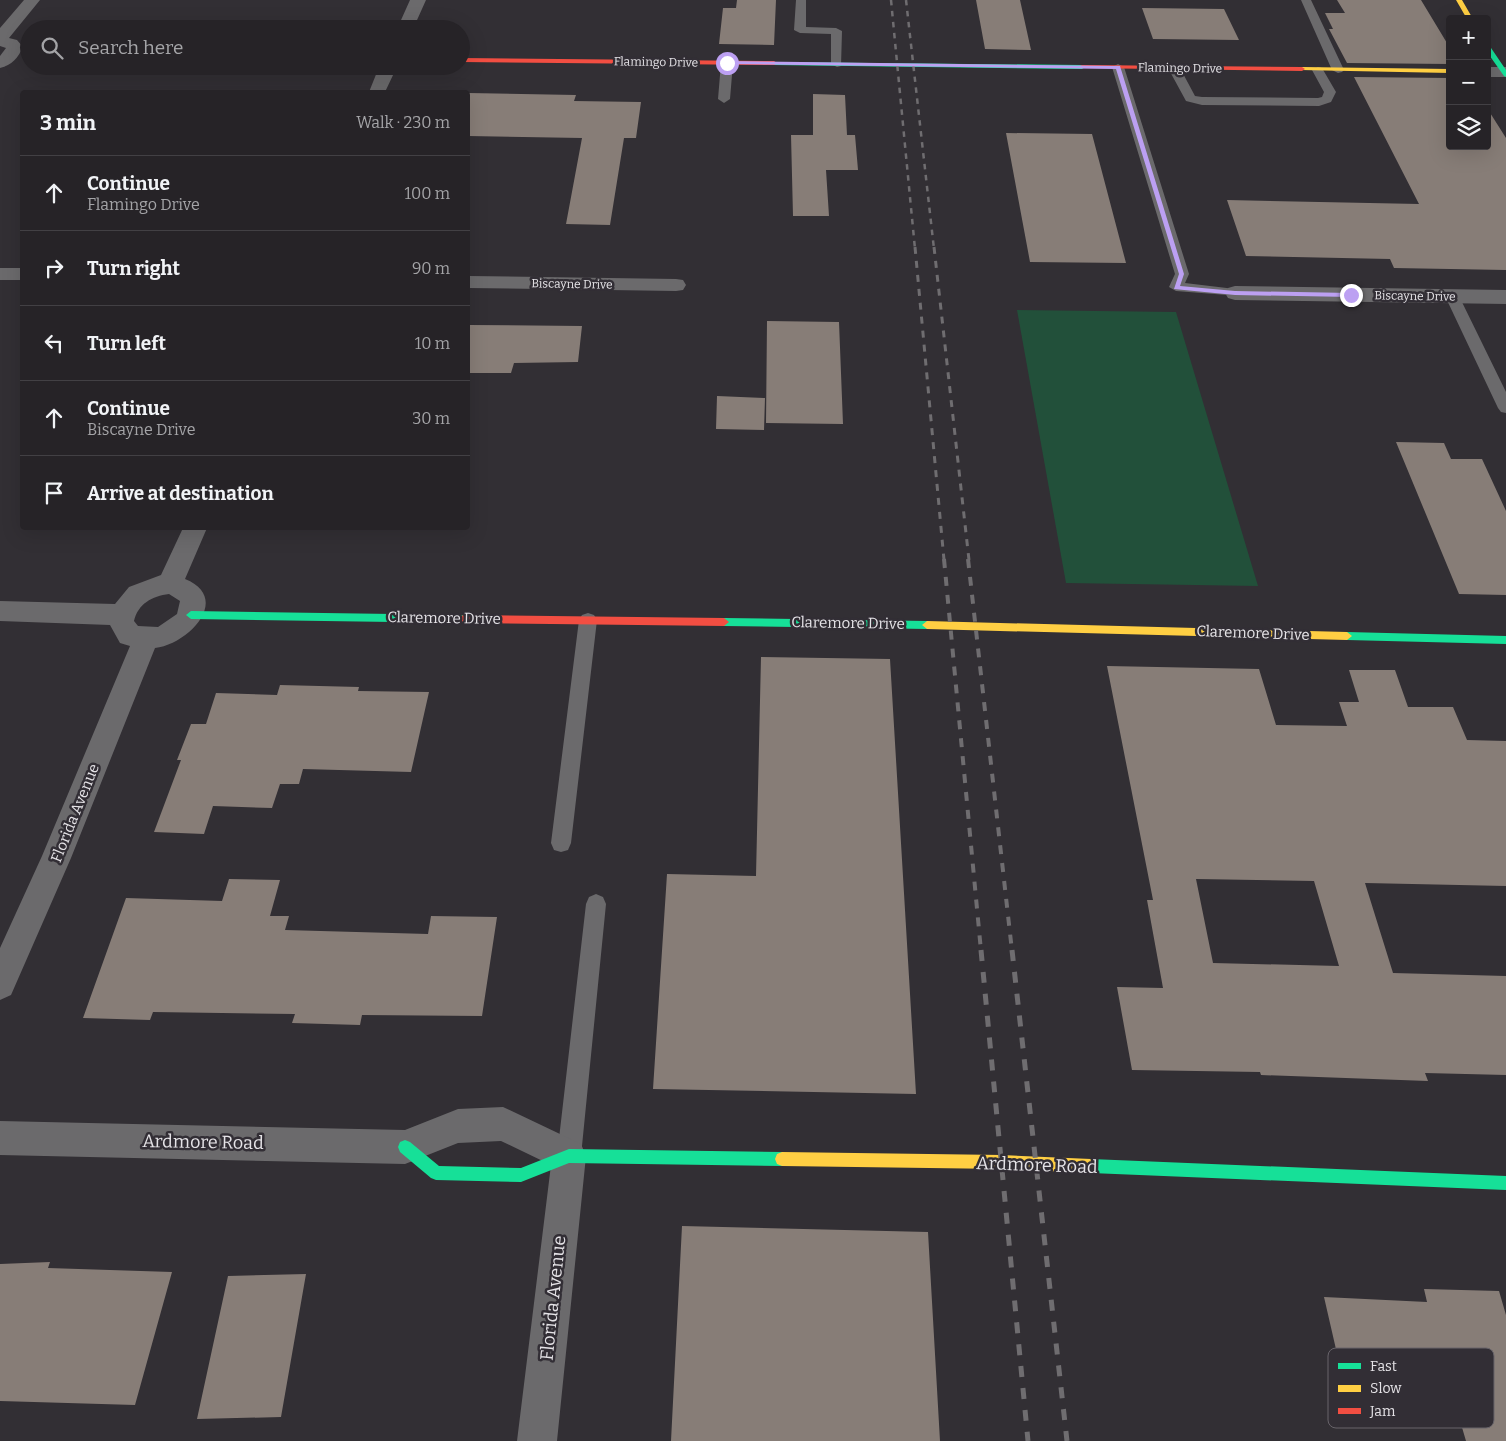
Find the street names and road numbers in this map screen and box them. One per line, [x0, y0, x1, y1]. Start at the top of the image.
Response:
street label: Flamingo Drive [614, 54, 698, 70]
street label: Flamingo Drive [1138, 60, 1222, 76]
street label: Biscayne Drive [531, 276, 613, 292]
street label: Biscayne Drive [1374, 288, 1456, 304]
street label: Claremore Drive [387, 608, 501, 628]
street label: Claremore Drive [791, 613, 905, 633]
street label: Claremore Drive [1196, 622, 1310, 644]
street label: Florida Avenue [47, 761, 103, 865]
street label: Ardmore Road [142, 1130, 264, 1154]
street label: Ardmore Road [976, 1152, 1098, 1178]
street label: Florida Avenue [535, 1234, 571, 1362]

